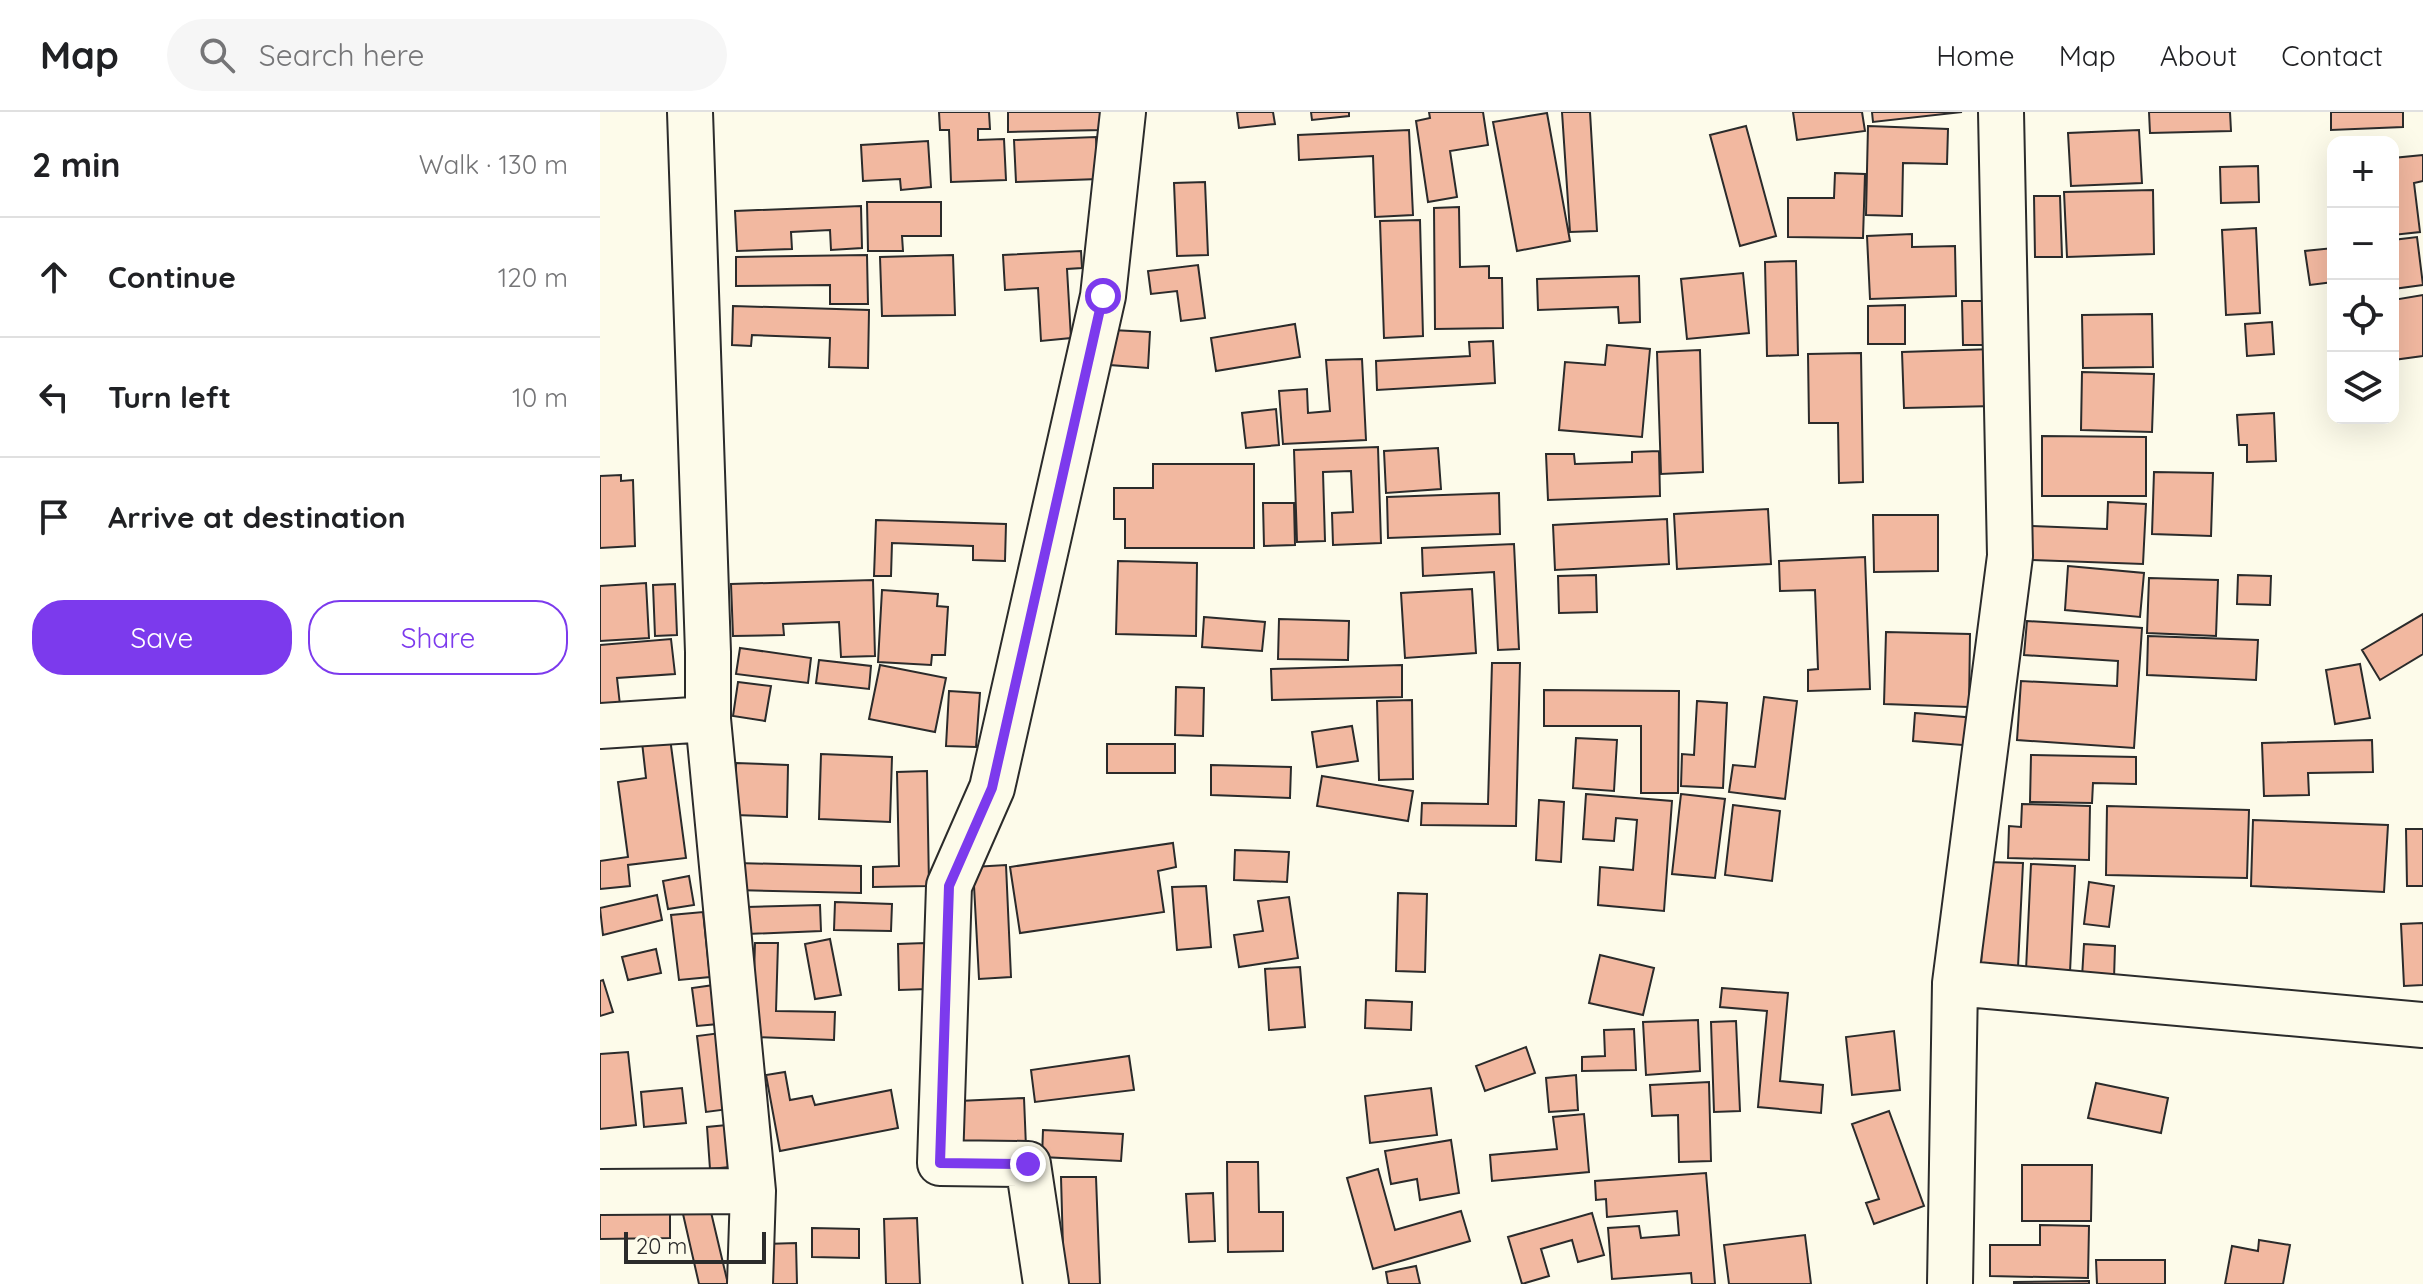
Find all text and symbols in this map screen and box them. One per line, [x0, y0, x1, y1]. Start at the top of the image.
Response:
search box [167, 19, 727, 91]
text: Map [40, 31, 119, 79]
icon: search [195, 33, 239, 77]
text: Search here [259, 36, 424, 74]
text: Home [1936, 38, 2015, 73]
text: Map [2059, 38, 2116, 73]
text: About [2160, 38, 2237, 73]
text: Contact [2281, 38, 2383, 73]
map controls [2327, 136, 2399, 424]
button: + [2327, 136, 2399, 208]
text: 2 min [32, 143, 121, 186]
text: Walk · 130 m [419, 148, 568, 181]
button: − [2327, 208, 2399, 280]
icon: ahead [32, 255, 76, 299]
text: Continue [108, 258, 236, 296]
text: 120 m [498, 261, 568, 294]
route start [1085, 278, 1121, 314]
button: locate [2327, 280, 2399, 352]
button: layers [2327, 352, 2399, 424]
icon: left [32, 375, 76, 419]
text: Turn left [108, 378, 231, 416]
text: 10 m [512, 381, 568, 414]
icon: arrive [32, 495, 76, 539]
text: Arrive at destination [108, 498, 406, 536]
button: Save [32, 600, 292, 675]
button: Share [308, 600, 568, 675]
route end [1010, 1146, 1046, 1182]
scale bar [624, 1228, 766, 1264]
text: 20 m [636, 1232, 687, 1260]

